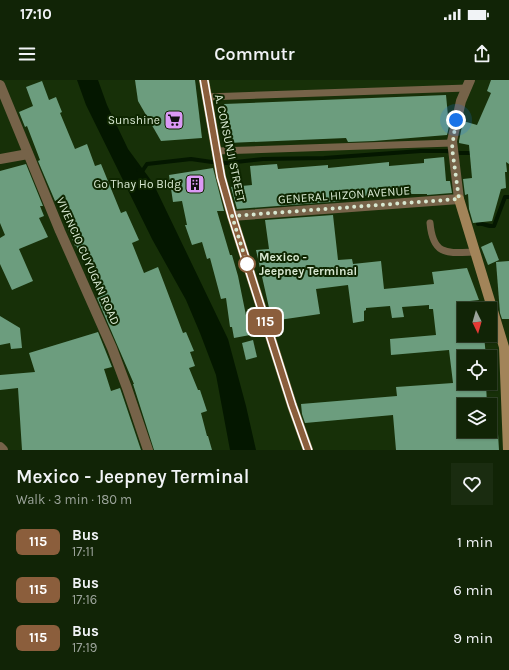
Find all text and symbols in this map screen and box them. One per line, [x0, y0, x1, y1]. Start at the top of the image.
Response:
text: 17:10 [20, 5, 52, 23]
icon: menu [16, 43, 38, 65]
text: Commutr [214, 43, 295, 65]
icon: share [471, 43, 493, 65]
street label: A. CONSUNJI STREET [212, 93, 248, 203]
supermarket icon: Sunshine [163, 109, 185, 131]
your location [446, 110, 466, 130]
place label: Sunshine [108, 113, 160, 127]
building icon: Go Thay Ho Bldg [184, 173, 206, 195]
place label: Go Thay Ho Bldg [93, 177, 181, 191]
street label: GENERAL HIZON AVENUE [278, 183, 410, 207]
street label: VIVENCIO CUYUGAN ROAD [53, 195, 123, 327]
place label: Mexico - Jeepney Terminal [259, 250, 357, 278]
marker: Mexico - Jeepney Terminal [238, 255, 256, 273]
north arrow [457, 302, 497, 342]
map controls [457, 302, 497, 438]
line badge: 115 [242, 309, 288, 335]
text: 115 [256, 313, 274, 330]
button: locate [457, 350, 497, 390]
button: layers [457, 398, 497, 438]
button: heart [451, 463, 493, 505]
text: Mexico - Jeepney Terminal [16, 466, 249, 488]
text: Walk · 3 min · 180 m [16, 492, 132, 507]
text: Bus [72, 526, 99, 544]
text: 115 [29, 533, 47, 550]
text: 1 min [457, 533, 493, 551]
text: 17:11 [72, 544, 94, 559]
text: Bus [72, 574, 99, 592]
text: 115 [29, 581, 47, 598]
text: 6 min [453, 581, 493, 599]
text: 17:16 [72, 592, 97, 607]
text: Bus [72, 622, 99, 640]
text: 115 [29, 629, 47, 646]
text: 9 min [453, 629, 493, 647]
text: 17:19 [72, 640, 97, 655]

